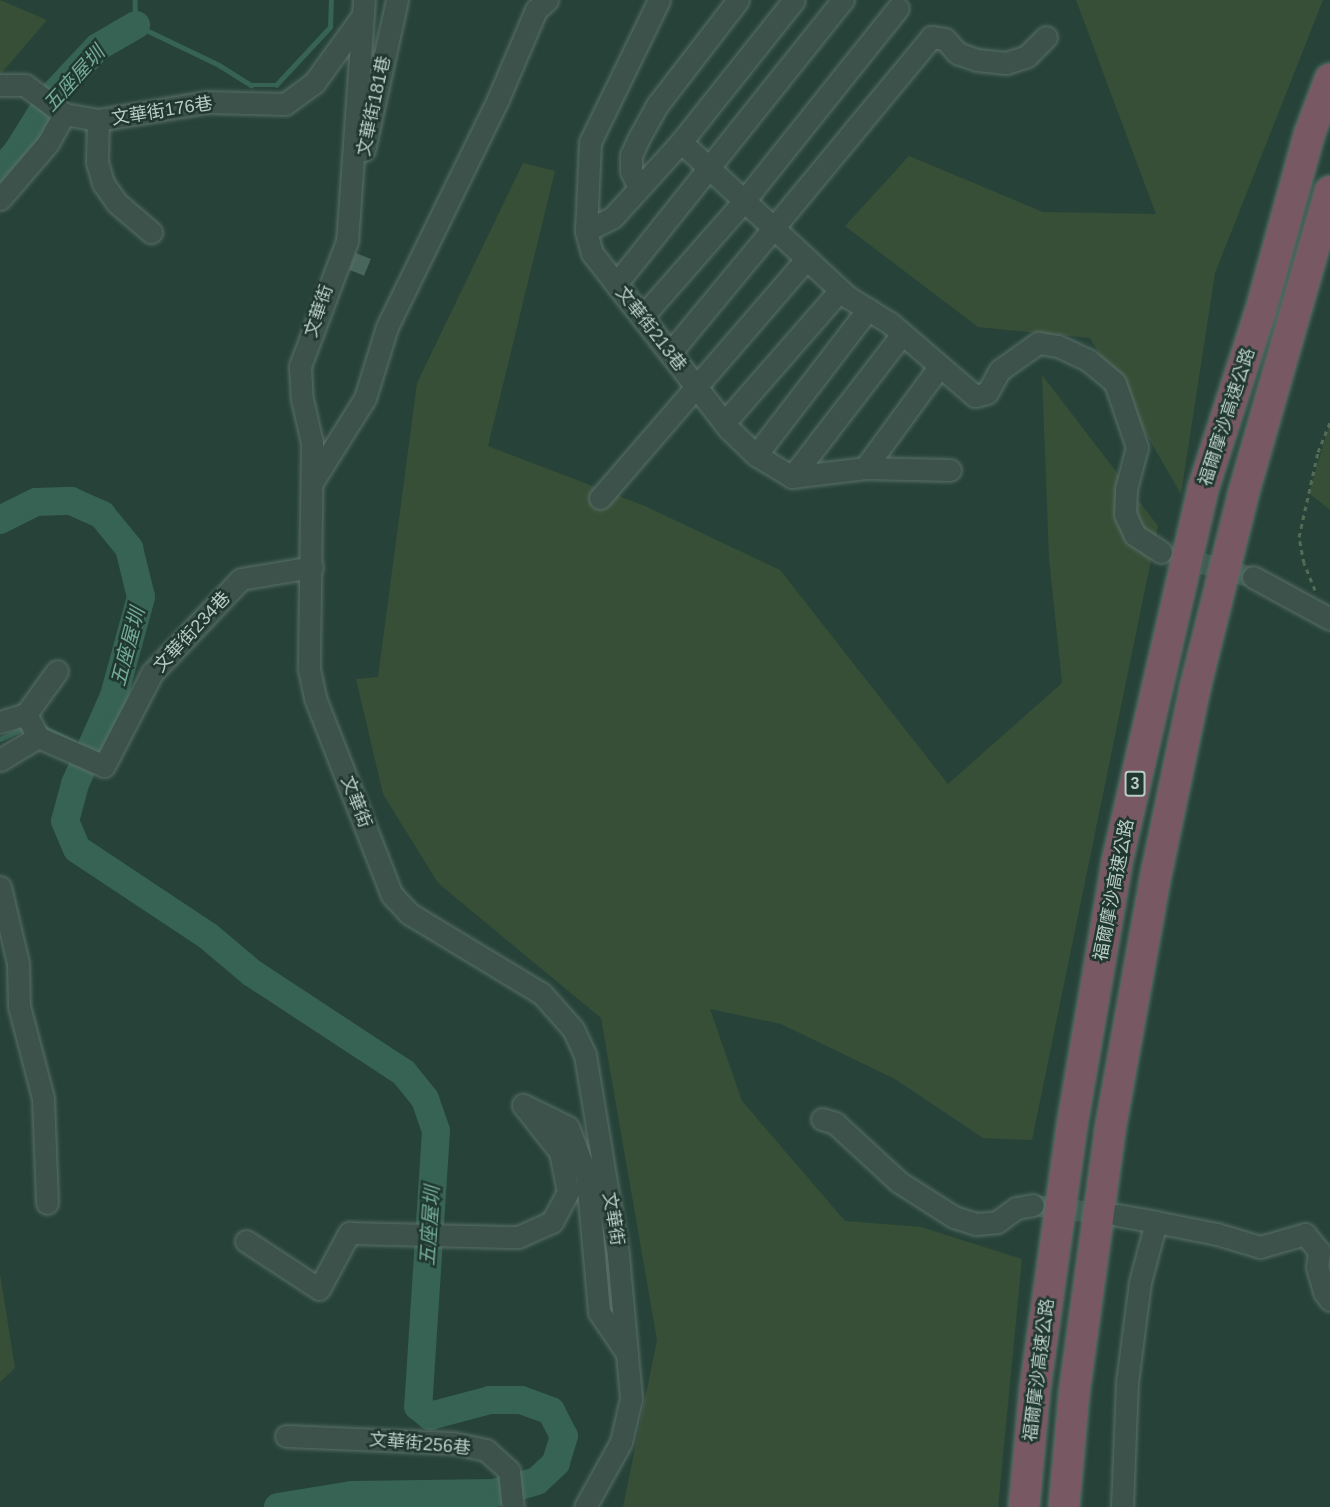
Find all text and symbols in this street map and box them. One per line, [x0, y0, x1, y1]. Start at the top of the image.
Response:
water label: 五座屋圳 [38, 41, 110, 117]
street label: 文華街181巷 [353, 54, 395, 158]
street label: 文華街176巷 [110, 92, 214, 130]
street label: 文華街 [300, 282, 338, 340]
street label: 文華街213巷 [611, 282, 691, 376]
street label: 福爾摩沙高速公路 [1194, 345, 1260, 489]
street label: 文華街234巷 [149, 587, 235, 677]
water label: 五座屋圳 [106, 605, 150, 689]
road number: 3 [1124, 771, 1146, 797]
street label: 文華街 [336, 773, 376, 831]
street label: 福爾摩沙高速公路 [1090, 817, 1138, 963]
water label: 五座屋圳 [415, 1185, 445, 1267]
street label: 文華街 [598, 1191, 628, 1247]
street label: 福爾摩沙高速公路 [1020, 1297, 1058, 1443]
street label: 文華街256巷 [368, 1429, 472, 1459]

